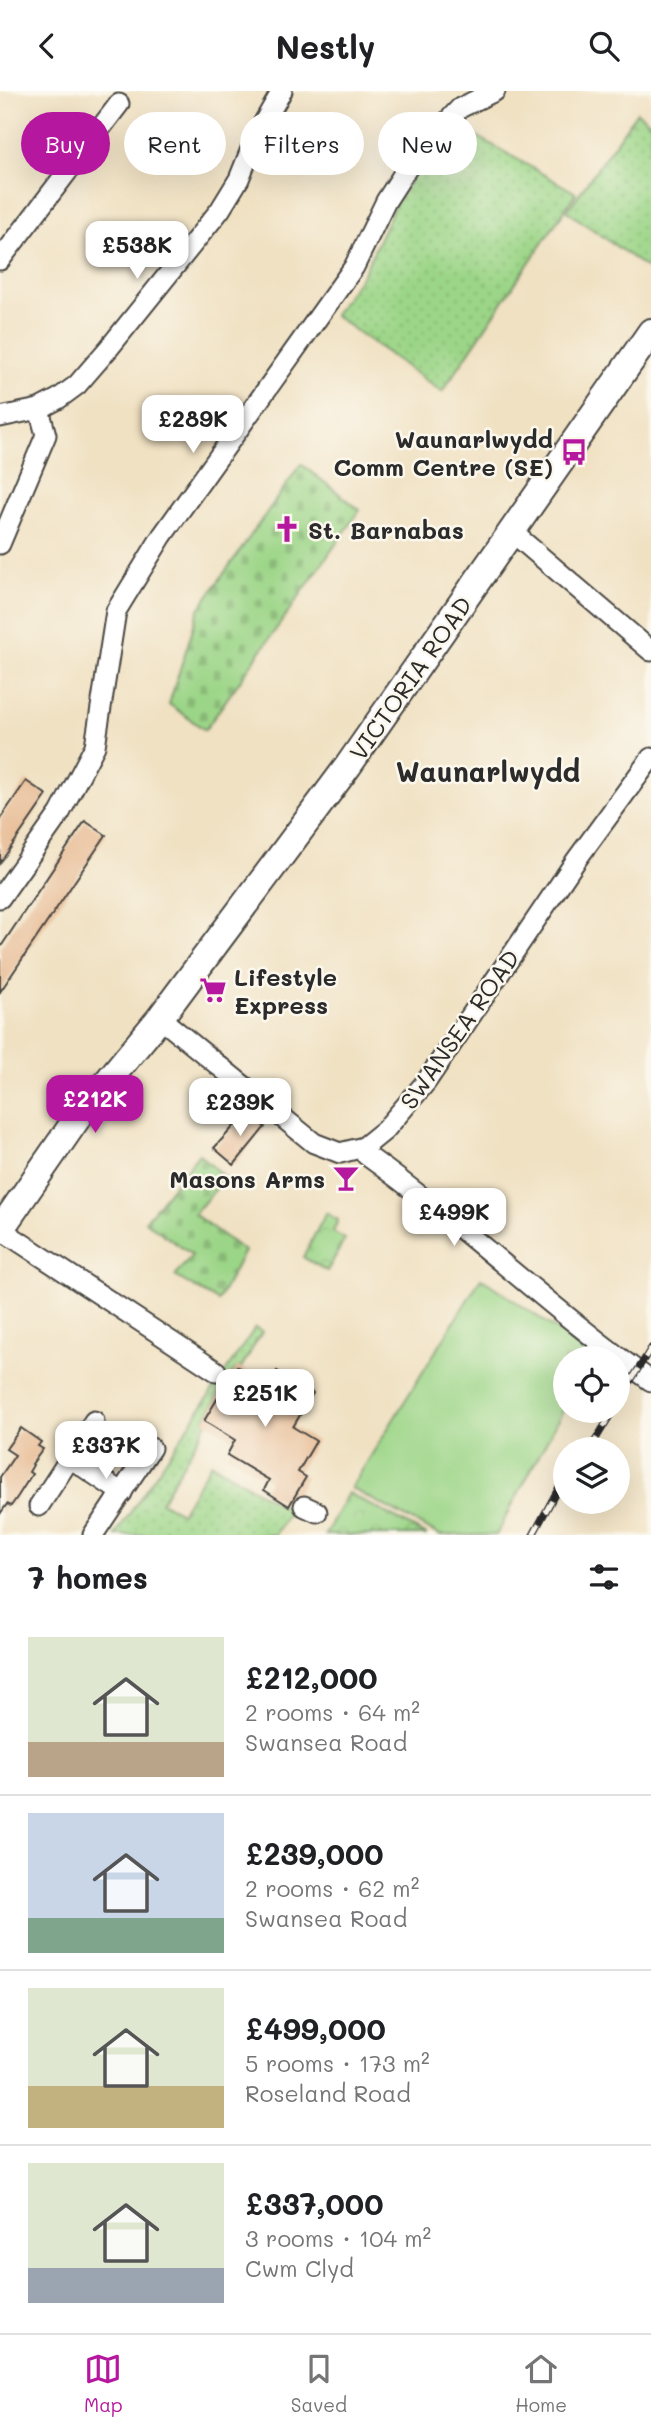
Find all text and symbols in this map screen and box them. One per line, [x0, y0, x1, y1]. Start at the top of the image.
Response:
text: Nestly [276, 25, 375, 67]
icon: back [28, 27, 66, 65]
icon: search [585, 27, 623, 65]
chip: Buy [21, 112, 110, 175]
chip: Rent [124, 112, 226, 175]
chip: Filters [240, 112, 364, 175]
chip: New [378, 112, 477, 175]
pin: £538K [88, 221, 186, 281]
text: £538K [102, 229, 172, 259]
pin: £289K [144, 395, 242, 455]
text: £289K [158, 403, 228, 433]
place label: Waunarlwydd Comm Centre (SE) [333, 423, 553, 482]
bus stop icon: Waunarlwydd Comm Centre (SE) [559, 437, 589, 467]
church icon: St. Barnabas [272, 514, 302, 544]
place label: St. Barnabas [308, 514, 464, 545]
street label: VICTORIA ROAD [342, 590, 478, 766]
district label: Waunarlwydd [396, 753, 580, 790]
street label: SWANSEA ROAD [392, 943, 526, 1115]
place label: Lifestyle Express [234, 961, 337, 1020]
supermarket icon: Lifestyle Express [198, 975, 228, 1005]
pin: £212K [46, 1075, 144, 1135]
pin: £239K [191, 1079, 289, 1138]
text: £212K [62, 1083, 128, 1113]
text: £239K [205, 1086, 275, 1116]
place label: Masons Arms [169, 1163, 325, 1194]
bar icon: Masons Arms [331, 1163, 361, 1193]
pin: £499K [405, 1189, 503, 1248]
text: £499K [418, 1196, 490, 1226]
map controls [553, 1346, 630, 1514]
button: locate [553, 1346, 630, 1423]
pin: £251K [216, 1369, 314, 1429]
text: £251K [232, 1377, 298, 1407]
pin: £337K [57, 1421, 155, 1481]
text: £337K [71, 1429, 141, 1459]
button: layers [553, 1437, 630, 1514]
text: 7 homes [28, 1557, 148, 1597]
icon: filters [585, 1558, 623, 1596]
text: £212,000 [245, 1657, 378, 1697]
icon: home [84, 1665, 168, 1749]
text: 2 rooms · 64 m² [245, 1697, 420, 1727]
text: Swansea Road [245, 1727, 407, 1757]
text: £239,000 [245, 1833, 384, 1873]
icon: home [84, 1841, 168, 1925]
text: 2 rooms · 62 m² [245, 1873, 419, 1903]
text: Swansea Road [245, 1903, 407, 1933]
text: £499,000 [245, 2008, 386, 2048]
icon: home [84, 2016, 168, 2100]
text: 5 rooms · 173 m² [245, 2048, 430, 2078]
text: Roseland Road [245, 2078, 411, 2108]
text: £337,000 [245, 2183, 383, 2223]
icon: home [84, 2191, 168, 2275]
text: 3 rooms · 104 m² [245, 2223, 431, 2253]
text: Cwm Clyd [245, 2253, 354, 2283]
tab: Map [84, 2350, 123, 2417]
tab: Saved [291, 2350, 347, 2417]
tab: Home [515, 2350, 567, 2417]

